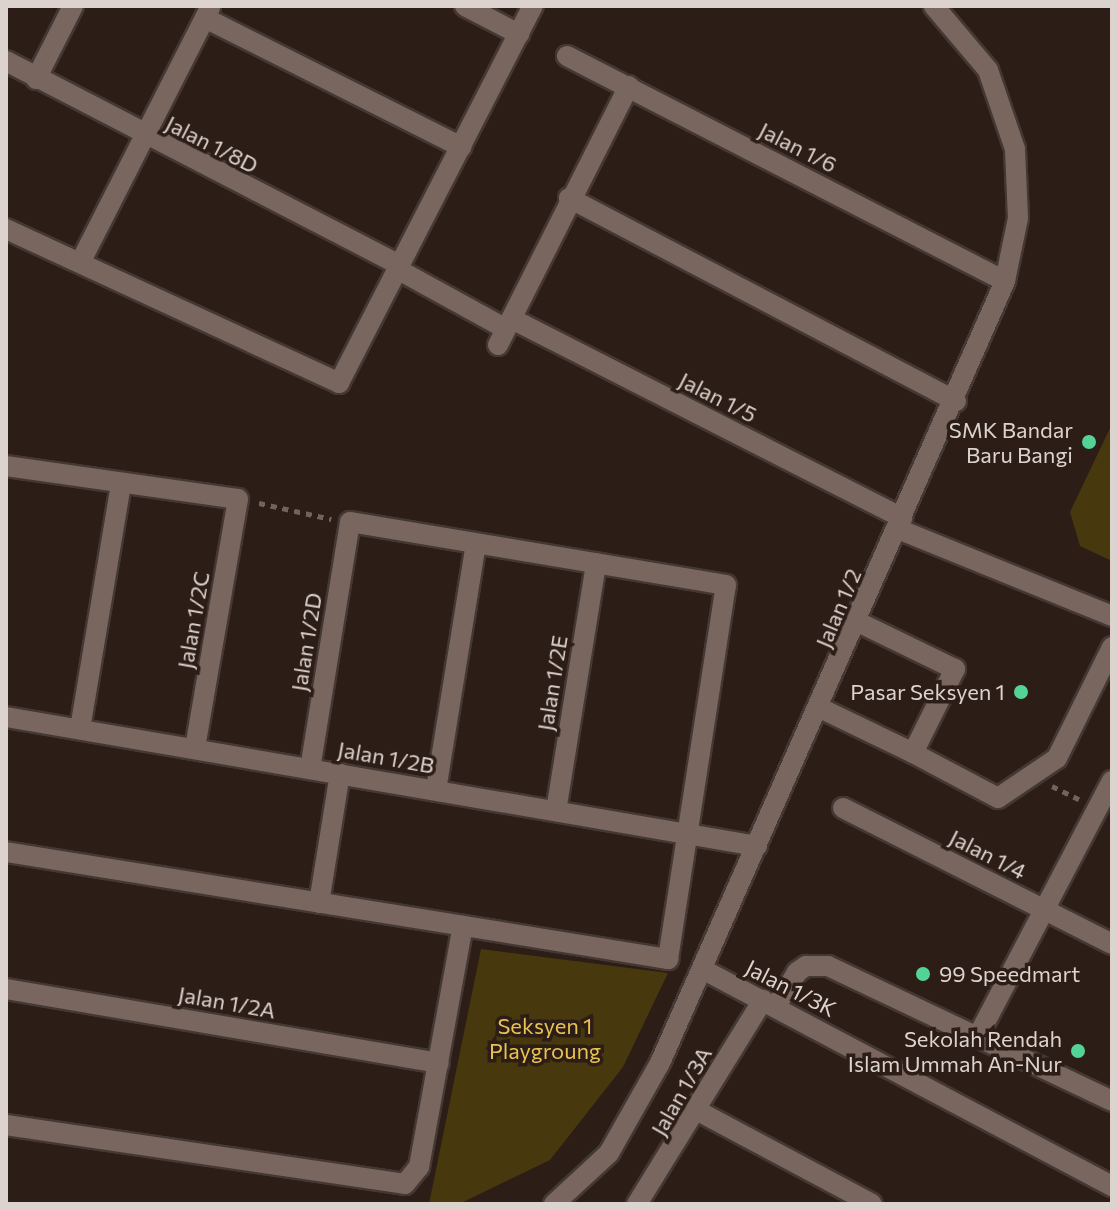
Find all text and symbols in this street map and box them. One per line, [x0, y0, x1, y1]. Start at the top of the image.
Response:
street label: Jalan 1/8D [161, 110, 263, 178]
street label: Jalan 1/6 [755, 116, 841, 178]
street label: Jalan 1/5 [675, 366, 761, 428]
place label: SMK Bandar Baru Bangi [949, 416, 1073, 468]
marker: SMK Bandar Baru Bangi [1080, 433, 1098, 451]
street label: Jalan 1/2 [810, 565, 866, 651]
street label: Jalan 1/2C [171, 569, 215, 671]
street label: Jalan 1/2D [285, 591, 327, 693]
street label: Jalan 1/2E [531, 633, 573, 733]
place label: Pasar Seksyen 1 [850, 679, 1005, 705]
marker: Pasar Seksyen 1 [1012, 683, 1030, 701]
street label: Jalan 1/2B [336, 736, 436, 778]
street label: Jalan 1/4 [945, 824, 1031, 884]
street label: Jalan 1/3K [741, 954, 841, 1022]
place label: 99 Speedmart [939, 961, 1080, 987]
marker: 99 Speedmart [914, 965, 932, 983]
street label: Jalan 1/2A [176, 980, 278, 1024]
park label: Seksyen 1 Playgroung [489, 1012, 601, 1064]
place label: Sekolah Rendah Islam Ummah An-Nur [848, 1025, 1062, 1076]
street label: Jalan 1/3A [645, 1042, 717, 1140]
marker: Sekolah Rendah Islam Ummah An-Nur [1069, 1042, 1087, 1060]

